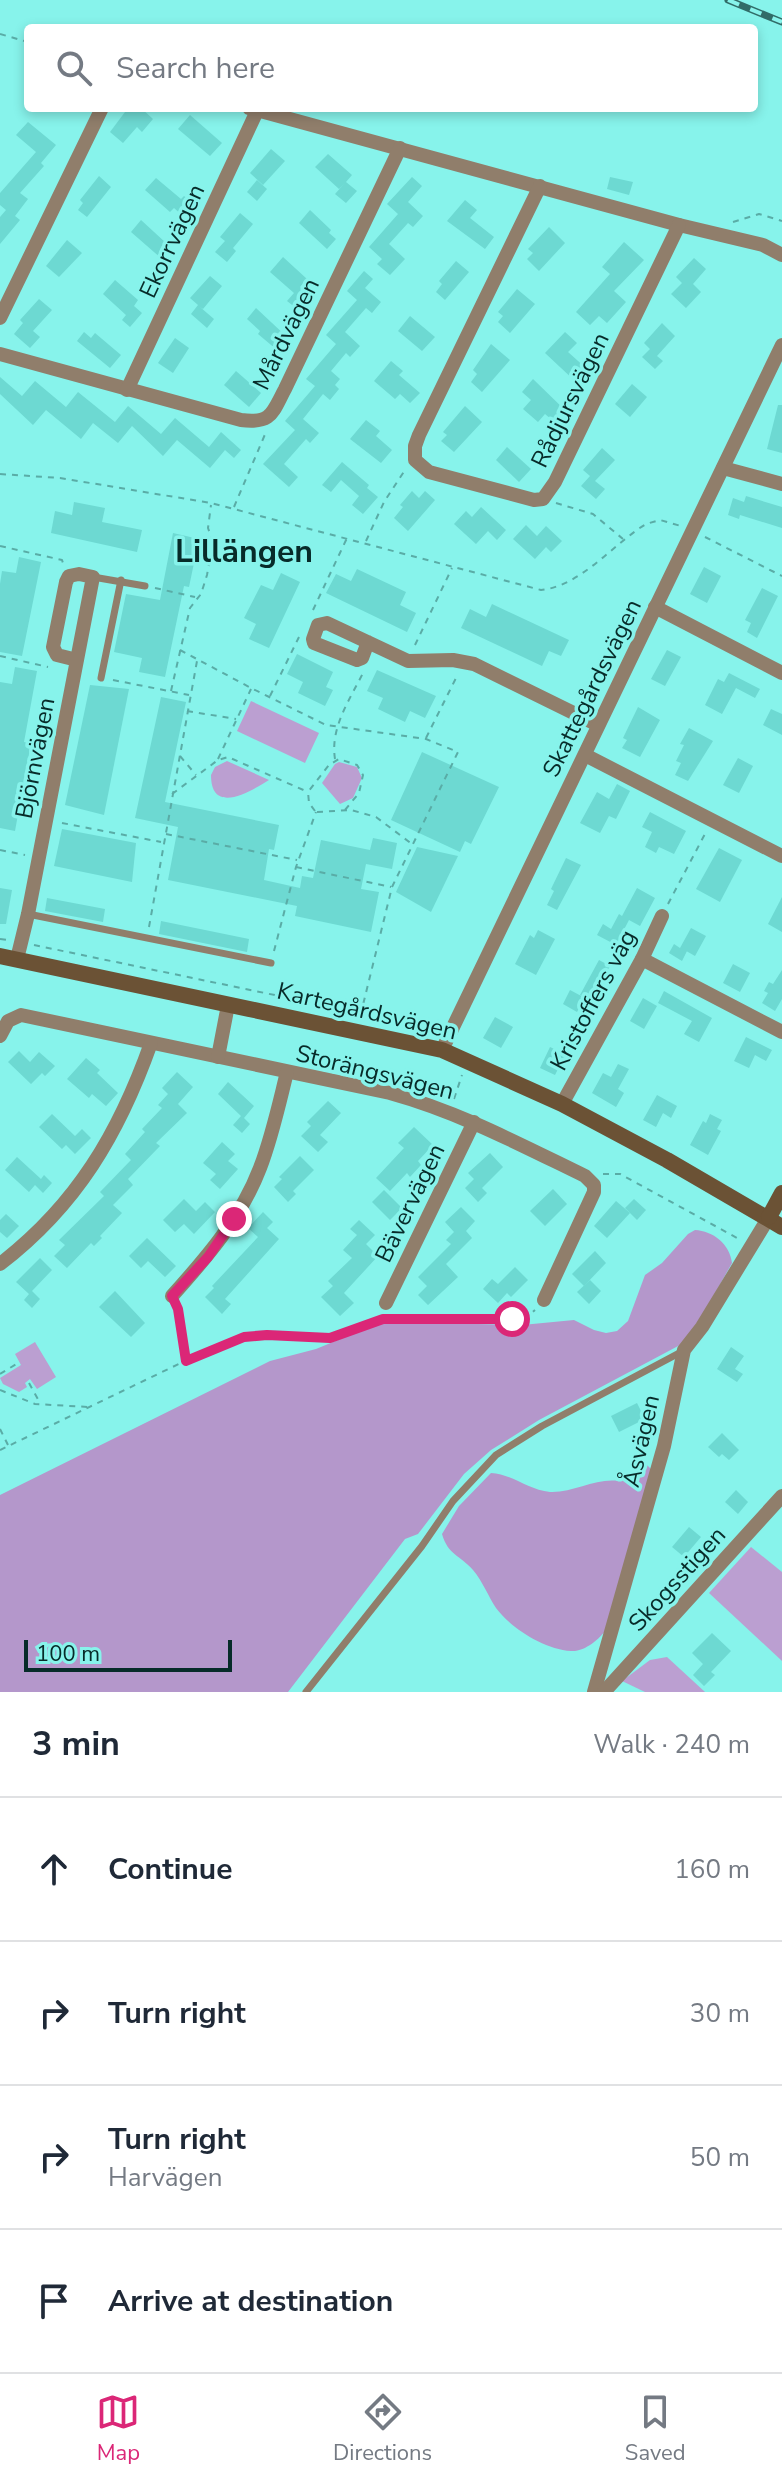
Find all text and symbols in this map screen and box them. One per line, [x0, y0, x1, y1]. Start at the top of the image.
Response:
search box [24, 24, 758, 112]
icon: search [52, 46, 96, 90]
text: Search here [116, 48, 275, 89]
street label: Ekorrvägen [132, 179, 212, 303]
street label: Mårdvägen [245, 273, 327, 395]
street label: Rådjursvägen [523, 327, 617, 473]
district label: Lillängen [175, 530, 313, 573]
street label: Skattegårdsvägen [535, 594, 649, 782]
street label: Björnvägen [8, 695, 62, 821]
street label: Kristoffers väg [542, 924, 644, 1076]
street label: Kartegårdsvägen [274, 975, 460, 1047]
street label: Storängsvägen [293, 1037, 457, 1107]
street label: Bävervägen [367, 1138, 453, 1268]
route end [216, 1201, 252, 1237]
route start [494, 1301, 530, 1337]
street label: Åsvägen [615, 1392, 667, 1490]
street label: Skogsstigen [621, 1520, 733, 1638]
scale bar [24, 1636, 232, 1672]
text: 100 m [36, 1639, 100, 1669]
text: 3 min [32, 1721, 120, 1767]
text: Walk · 240 m [593, 1727, 750, 1762]
icon: ahead [32, 1847, 76, 1891]
text: Continue [108, 1849, 233, 1890]
text: 160 m [674, 1852, 750, 1887]
icon: right [32, 1991, 76, 2035]
text: Turn right [108, 1993, 246, 2034]
text: 30 m [690, 1996, 750, 2031]
text: Turn right [108, 2119, 246, 2160]
icon: right [32, 2135, 76, 2179]
text: 50 m [690, 2140, 750, 2175]
text: Harvägen [108, 2160, 222, 2195]
icon: arrive [32, 2279, 76, 2323]
text: Arrive at destination [108, 2281, 393, 2322]
tab: Map [96, 2390, 140, 2468]
tab: Directions [333, 2390, 432, 2468]
tab: Saved [625, 2390, 686, 2468]

